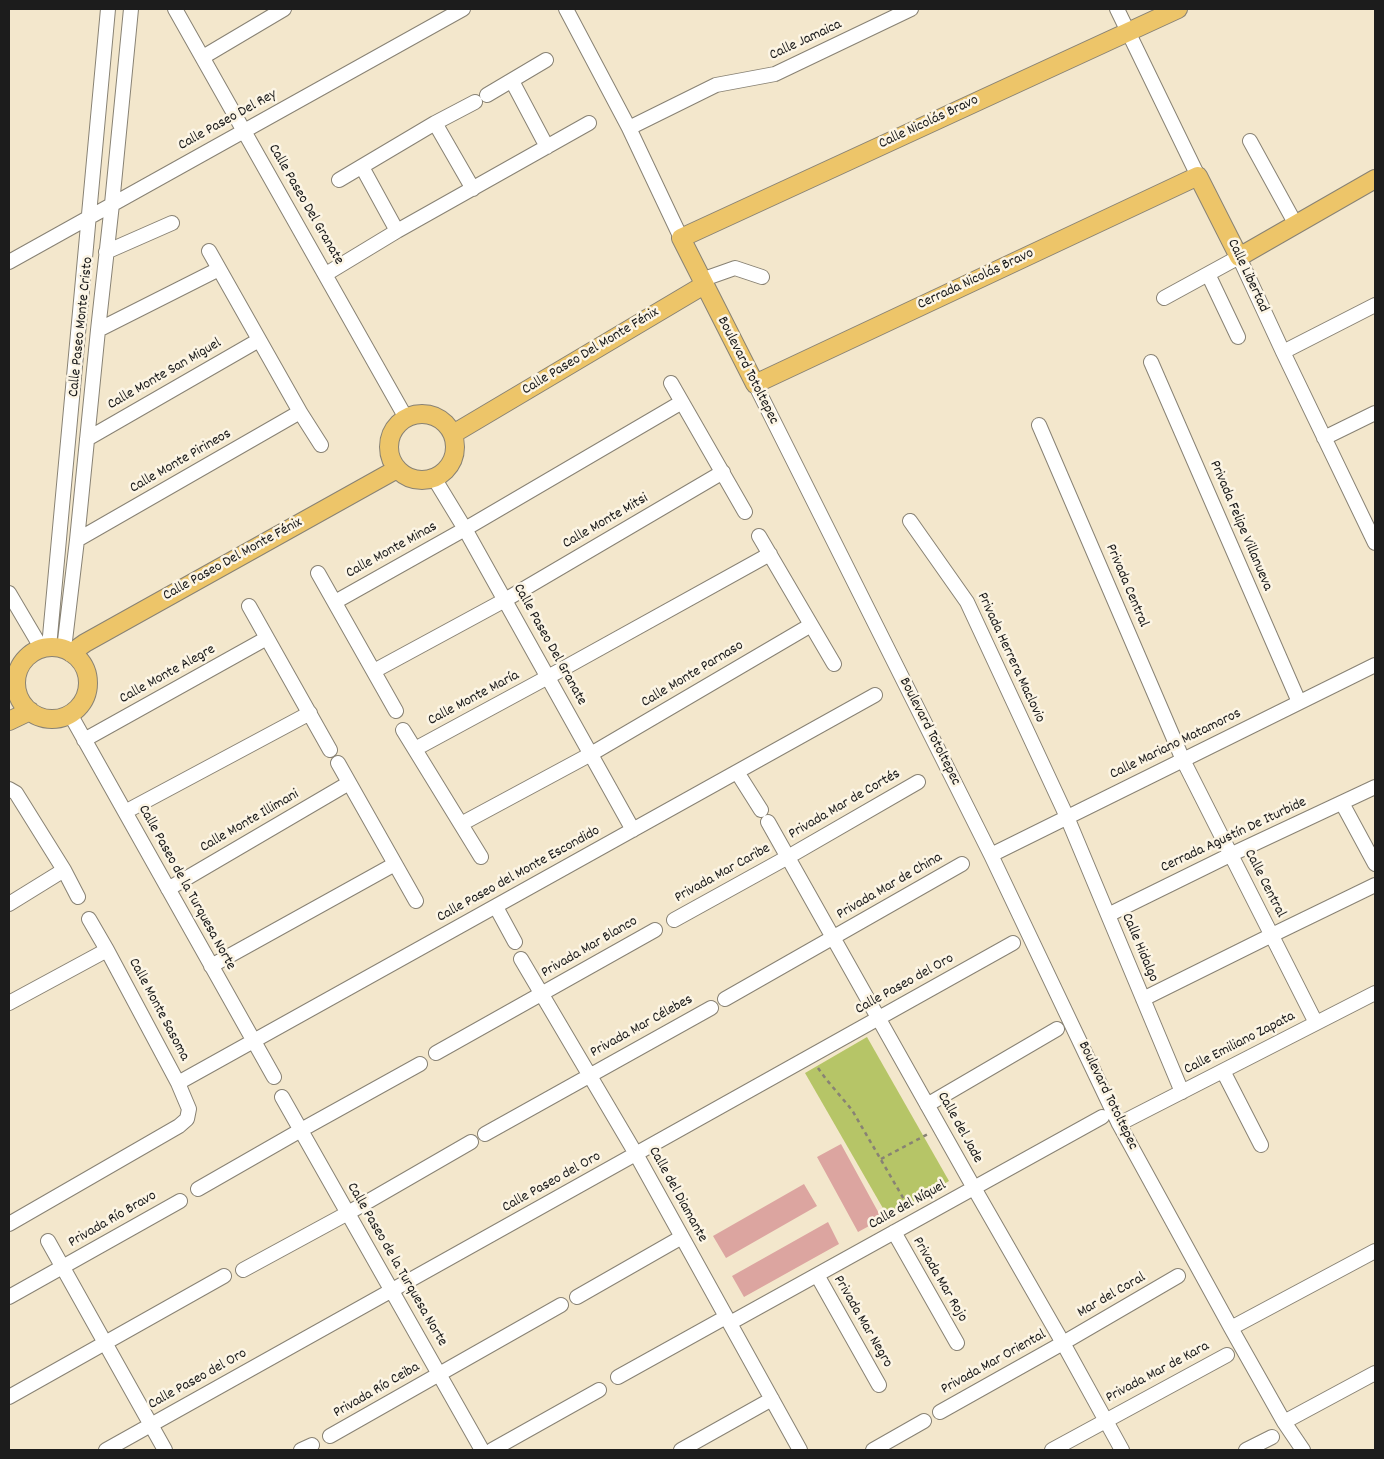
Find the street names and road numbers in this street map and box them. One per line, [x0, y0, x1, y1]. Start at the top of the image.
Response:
street label: Calle Jamaica [767, 17, 845, 65]
street label: Calle Paseo Del Rey [176, 87, 280, 155]
street label: Calle Nicolás Bravo [876, 92, 982, 154]
street label: Calle Paseo Del Granate [263, 142, 347, 268]
street label: Calle Libertad [1222, 237, 1272, 315]
street label: Cerrada Nicolás Bravo [915, 245, 1037, 315]
street label: Calle Paseo Monte Cristo [66, 256, 98, 398]
street label: Calle Paseo Del Monte Fénix [519, 304, 663, 400]
street label: Boulevard Totoltepec [712, 314, 782, 428]
street label: Calle Monte San Miguel [105, 335, 225, 415]
street label: Calle Monte Pirineos [127, 426, 235, 498]
street label: Privada Felipe Villanueva [1204, 458, 1276, 594]
street label: Calle Monte Mitsi [560, 490, 652, 554]
street label: Calle Paseo Del Monte Fénix [160, 514, 306, 606]
street label: Calle Monte Minas [343, 519, 441, 583]
street label: Privada Central [1100, 542, 1152, 630]
street label: Calle Paseo Del Granate [508, 581, 590, 709]
street label: Privada Herrera Maclovio [972, 590, 1048, 726]
street label: Calle Monte Parnaso [639, 637, 747, 713]
street label: Calle Monte Alegre [117, 641, 219, 709]
street label: Calle Monte María [425, 667, 523, 731]
street label: Boulevard Totoltepec [894, 675, 964, 789]
street label: Calle Mariano Matamoros [1107, 705, 1245, 785]
street label: Privada Mar de Cortés [786, 766, 904, 844]
street label: Calle Monte Illimani [197, 786, 303, 858]
street label: Cerrada Agustín De Iturbide [1158, 794, 1310, 878]
street label: Calle Paseo de la Turquesa Norte [133, 802, 239, 974]
street label: Calle Paseo del Monte Escondido [434, 823, 604, 927]
street label: Privada Mar Caribe [672, 840, 774, 908]
street label: Calle Central [1239, 847, 1289, 921]
street label: Privada Mar de China [834, 850, 946, 924]
street label: Calle Hidalgo [1116, 911, 1162, 985]
street label: Privada Mar Blanco [539, 913, 641, 983]
street label: Calle Paseo del Oro [853, 950, 957, 1020]
street label: Calle Monte Sasoma [123, 956, 193, 1064]
street label: Privada Mar Célebes [588, 991, 696, 1063]
street label: Calle Emiliano Zapata [1182, 1008, 1298, 1080]
street label: Boulevard Totoltepec [1073, 1039, 1141, 1153]
street label: Calle del Jade [932, 1089, 986, 1167]
street label: Calle del Diamante [643, 1144, 711, 1246]
street label: Calle Paseo del Oro [500, 1148, 604, 1218]
street label: Calle del Níquel [866, 1177, 950, 1235]
street label: Calle Paseo de la Turquesa Norte [342, 1180, 450, 1350]
street label: Privada Río Bravo [66, 1188, 160, 1252]
street label: Privada Mar Rojo [907, 1234, 971, 1326]
street label: Mar del Coral [1075, 1269, 1149, 1323]
street label: Privada Mar Negro [828, 1273, 896, 1371]
street label: Privada Mar Oriental [938, 1327, 1050, 1399]
street label: Privada Mar de Kara [1103, 1338, 1213, 1408]
street label: Calle Paseo del Oro [146, 1345, 250, 1415]
street label: Privada Río Ceiba [331, 1359, 423, 1423]

